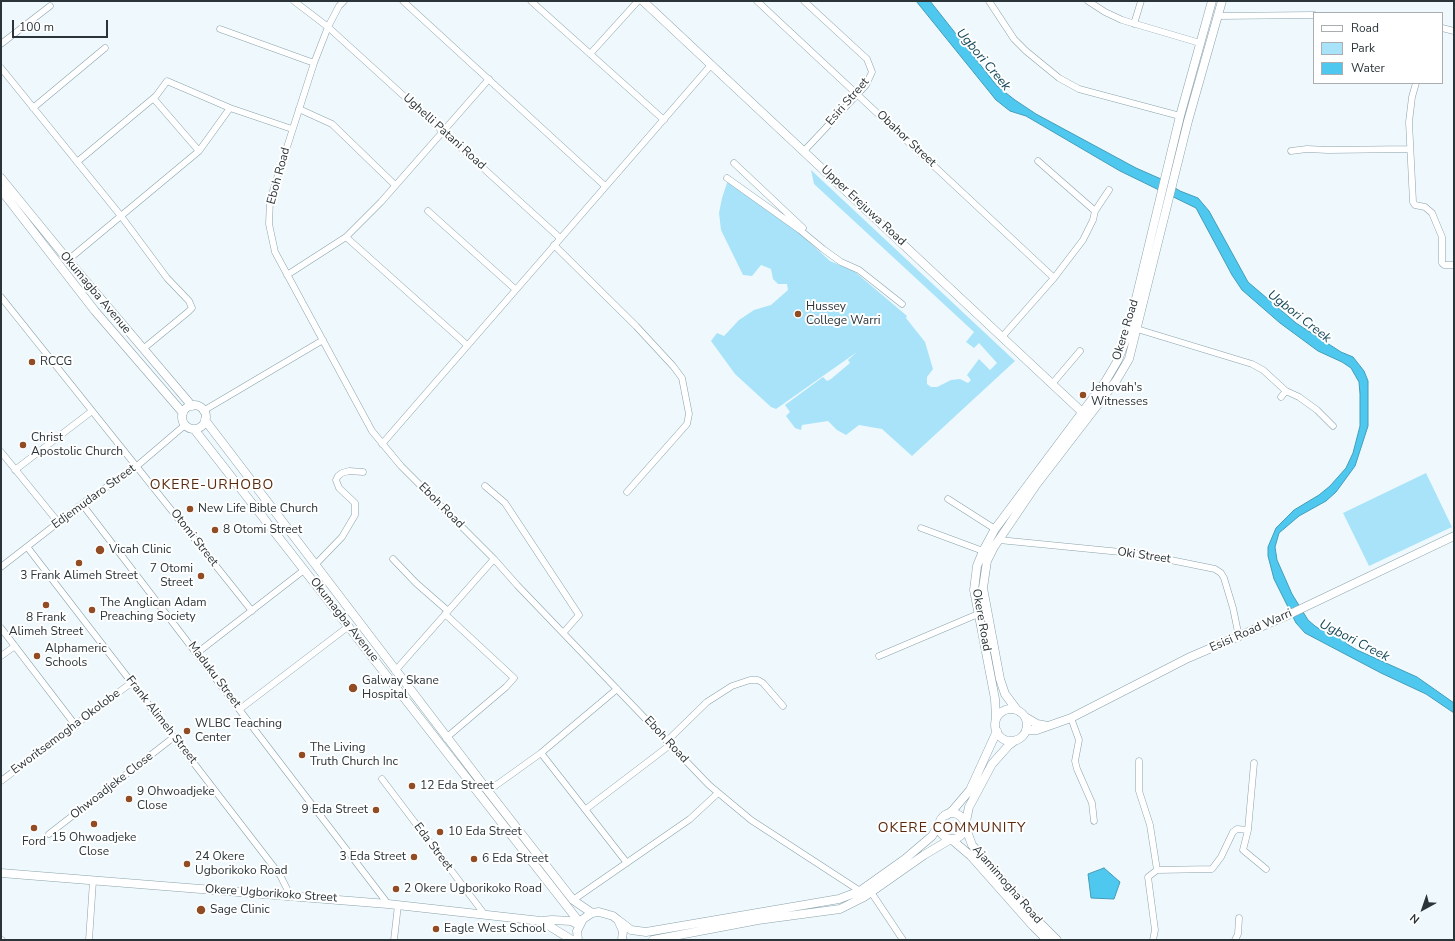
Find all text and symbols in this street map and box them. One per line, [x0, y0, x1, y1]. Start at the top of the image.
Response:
scale bar [14, 12, 110, 38]
legend [1313, 12, 1443, 84]
text: 100 m [19, 19, 54, 35]
text: Road [1351, 20, 1379, 36]
water label: Ugbori Creek [952, 26, 1014, 94]
text: Park [1351, 40, 1375, 56]
text: Water [1351, 60, 1385, 76]
street label: Esiri Street [823, 75, 873, 129]
street label: Ughelli Patani Road [400, 91, 488, 173]
street label: Obahor Street [873, 108, 939, 170]
street label: Eboh Road [264, 146, 294, 206]
street label: Upper Erejuwa Road [818, 163, 908, 249]
street label: Okumagba Avenue [56, 249, 134, 337]
water label: Ugbori Creek [1264, 287, 1334, 347]
street label: Okere Road [1110, 298, 1142, 362]
place label: Hussey College Warri [806, 300, 881, 328]
marker: Hussey College Warri [793, 309, 803, 319]
place label: RCCG [40, 355, 72, 369]
marker: RCCG [27, 357, 37, 367]
place label: Jehovah's Witnesses [1091, 381, 1148, 409]
marker: Jehovah's Witnesses [1078, 390, 1088, 400]
place label: Christ Apostolic Church [31, 431, 123, 459]
marker: Christ Apostolic Church [18, 440, 28, 450]
street label: Edjemudaro Street [49, 462, 139, 532]
district label: OKERE-URHOBO [150, 478, 274, 494]
street label: Eboh Road [415, 480, 467, 532]
place label: New Life Bible Church [198, 502, 318, 516]
marker: New Life Bible Church [185, 504, 195, 514]
street label: Otomi Street [167, 506, 221, 570]
place label: 8 Otomi Street [223, 523, 302, 537]
marker: 8 Otomi Street [210, 525, 220, 535]
place label: Vicah Clinic [109, 543, 171, 557]
marker: Vicah Clinic [94, 544, 106, 556]
street label: Oki Street [1116, 545, 1172, 567]
marker: 3 Frank Alimeh Street [74, 558, 84, 568]
place label: 7 Otomi Street [150, 562, 193, 590]
place label: 3 Frank Alimeh Street [20, 569, 138, 583]
marker: 7 Otomi Street [196, 571, 206, 581]
street label: Okumagba Avenue [307, 575, 381, 665]
street label: Okere Road [968, 588, 994, 652]
place label: The Anglican Adam Preaching Society [100, 596, 207, 624]
marker: 8 Frank Alimeh Street [41, 600, 51, 610]
marker: The Anglican Adam Preaching Society [87, 605, 97, 615]
street label: Esisi Road Warri [1208, 606, 1294, 656]
place label: 8 Frank Alimeh Street [9, 611, 83, 639]
water label: Ugbori Creek [1316, 617, 1392, 665]
street label: Maduku Street [185, 639, 243, 711]
place label: Alphameric Schools [45, 642, 107, 670]
marker: Alphameric Schools [32, 651, 42, 661]
street label: Frank Alimeh Street [122, 673, 200, 767]
place label: Galway Skane Hospital [362, 674, 439, 702]
marker: Galway Skane Hospital [347, 682, 359, 694]
street label: Eworitsemogha Okolobe [9, 686, 123, 778]
street label: Eboh Road [641, 714, 691, 766]
place label: WLBC Teaching Center [195, 717, 282, 745]
marker: WLBC Teaching Center [182, 726, 192, 736]
place label: The Living Truth Church Inc [310, 741, 398, 769]
street label: Ohwoadjeke Close [68, 749, 156, 823]
marker: The Living Truth Church Inc [297, 750, 307, 760]
place label: 12 Eda Street [420, 779, 494, 793]
marker: 12 Eda Street [407, 781, 417, 791]
place label: 9 Ohwoadjeke Close [137, 785, 215, 813]
marker: 9 Ohwoadjeke Close [124, 794, 134, 804]
place label: 9 Eda Street [302, 803, 368, 817]
marker: 9 Eda Street [371, 805, 381, 815]
marker: 15 Ohwoadjeke Close [89, 819, 99, 829]
street label: Eda Street [410, 820, 456, 874]
district label: OKERE COMMUNITY [878, 821, 1026, 837]
marker: Ford [29, 823, 39, 833]
place label: 10 Eda Street [448, 825, 522, 839]
marker: 10 Eda Street [435, 827, 445, 837]
place label: 15 Ohwoadjeke Close [52, 831, 136, 859]
place label: Ford [22, 835, 46, 849]
street label: Ajamimogha Road [969, 843, 1045, 927]
place label: 24 Okere Ugborikoko Road [195, 850, 288, 878]
place label: 3 Eda Street [340, 850, 406, 864]
marker: 3 Eda Street [409, 852, 419, 862]
place label: 6 Eda Street [482, 852, 548, 866]
marker: 6 Eda Street [469, 854, 479, 864]
marker: 24 Okere Ugborikoko Road [182, 859, 192, 869]
street label: Okere Ugborikoko Street [204, 882, 338, 906]
place label: 2 Okere Ugborikoko Road [404, 882, 542, 896]
marker: 2 Okere Ugborikoko Road [391, 884, 401, 894]
north arrow [1403, 889, 1443, 929]
place label: Sage Clinic [210, 903, 270, 917]
marker: Sage Clinic [195, 904, 207, 916]
text: N [1407, 910, 1423, 927]
place label: Eagle West School [444, 922, 546, 936]
marker: Eagle West School [431, 924, 441, 934]

